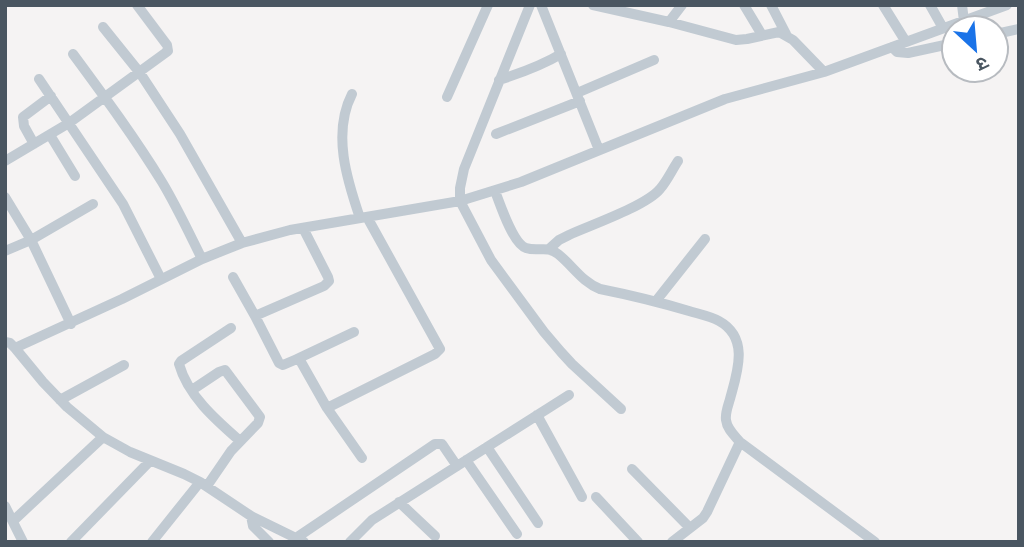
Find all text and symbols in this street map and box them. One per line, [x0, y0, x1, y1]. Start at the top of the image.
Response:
north arrow [940, 14, 1010, 84]
text: उ [971, 51, 992, 77]

